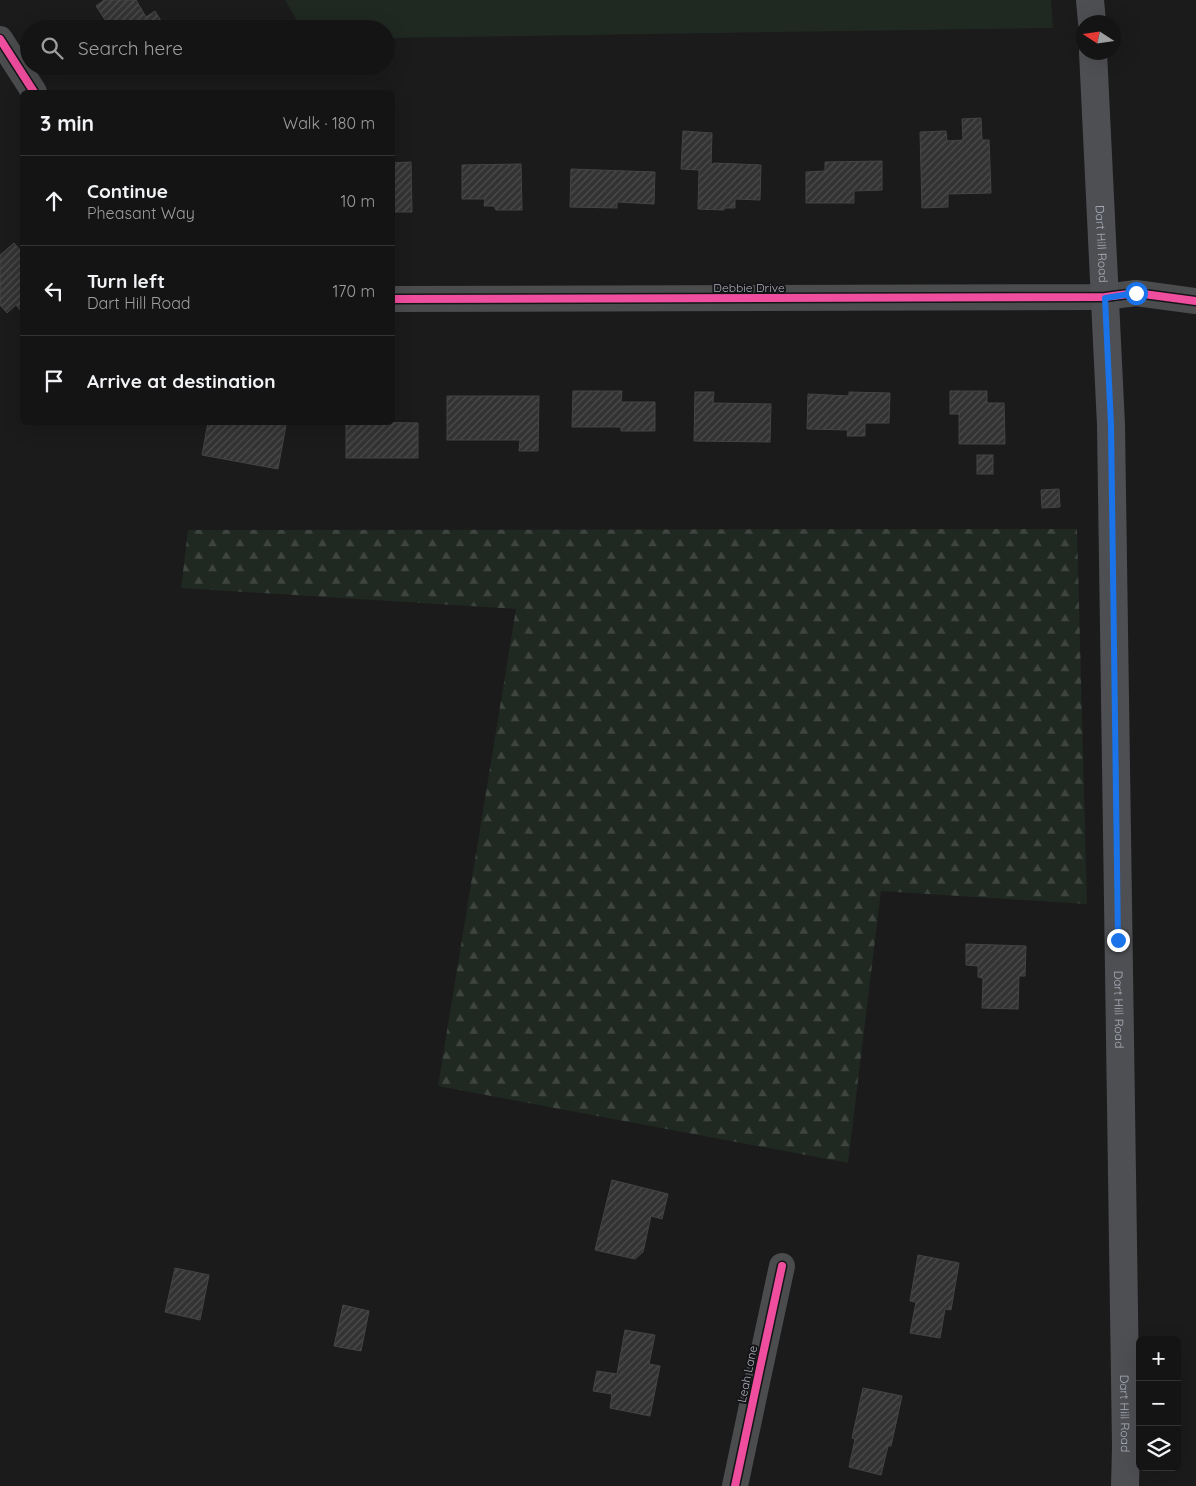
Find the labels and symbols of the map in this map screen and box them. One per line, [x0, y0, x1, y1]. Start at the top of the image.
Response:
north arrow [1076, 15, 1121, 60]
street label: Dart Hill Road [1093, 205, 1112, 283]
street label: Debbie Drive [713, 280, 785, 295]
route start [1125, 282, 1148, 305]
route end [1107, 929, 1130, 952]
street label: Dart Hill Road [1112, 971, 1128, 1048]
street label: Leah Lane [734, 1344, 760, 1404]
street label: Dart Hill Road [1117, 1374, 1134, 1453]

